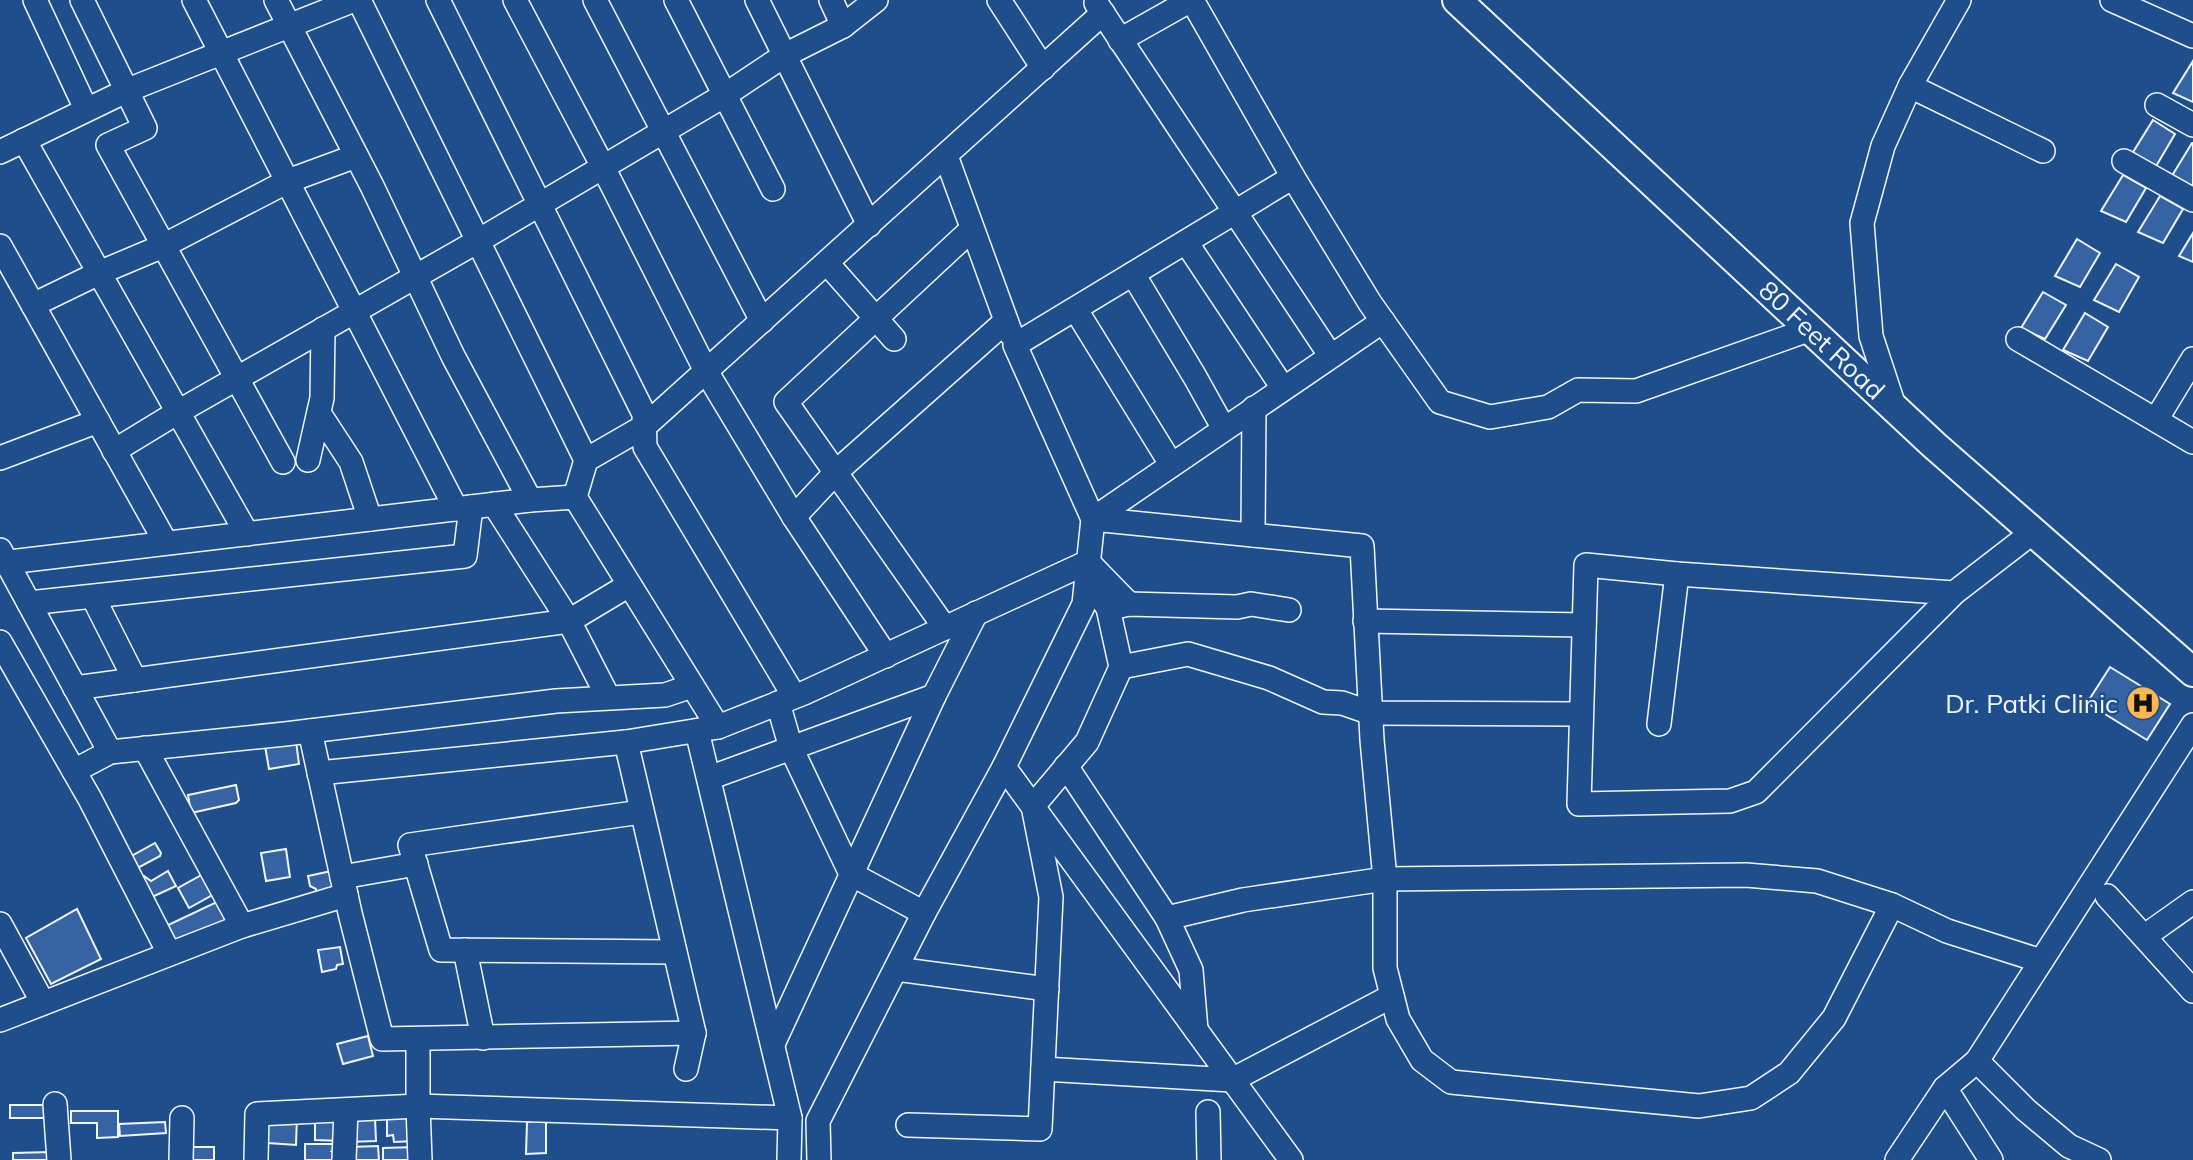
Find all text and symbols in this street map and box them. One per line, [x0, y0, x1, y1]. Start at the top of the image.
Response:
street label: 80 Feet Road [1752, 273, 1892, 407]
hospital icon: Dr. Patki Clinic [2124, 684, 2162, 722]
place label: Dr. Patki Clinic [1945, 687, 2118, 720]

